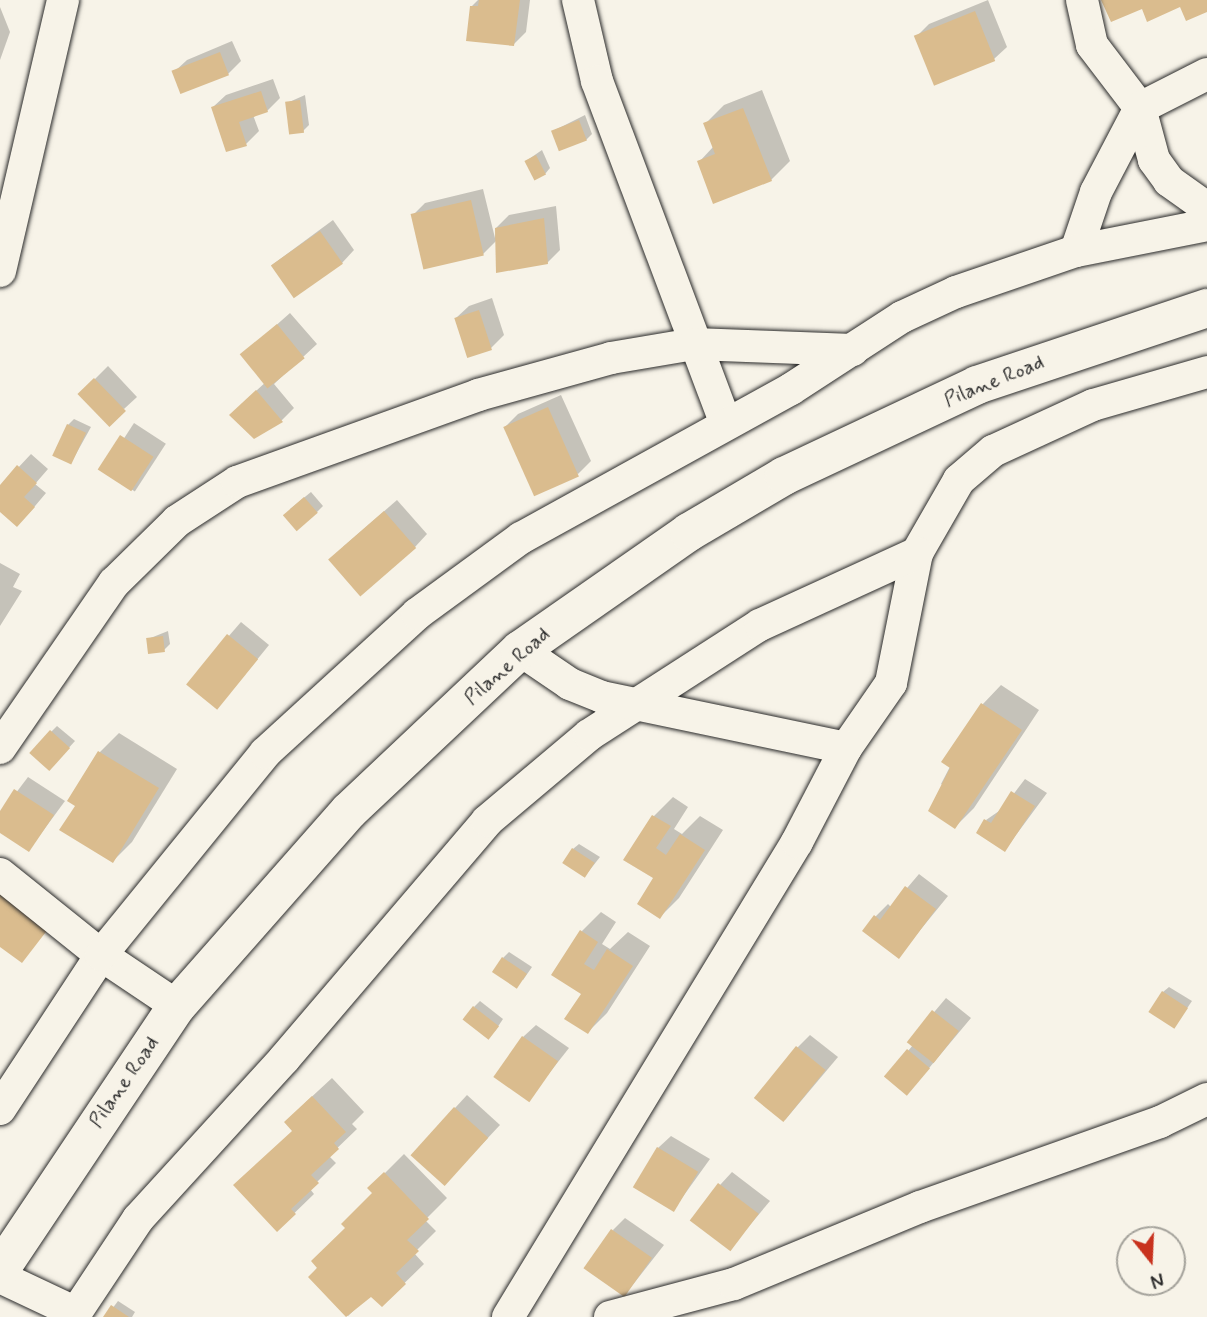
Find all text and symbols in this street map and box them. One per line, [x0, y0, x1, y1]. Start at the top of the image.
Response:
street label: Pilane Road [940, 349, 1048, 413]
street label: Pilane Road [459, 622, 555, 710]
street label: Pilane Road [83, 1031, 165, 1133]
north arrow [1116, 1226, 1186, 1296]
text: N [1147, 1266, 1167, 1293]

